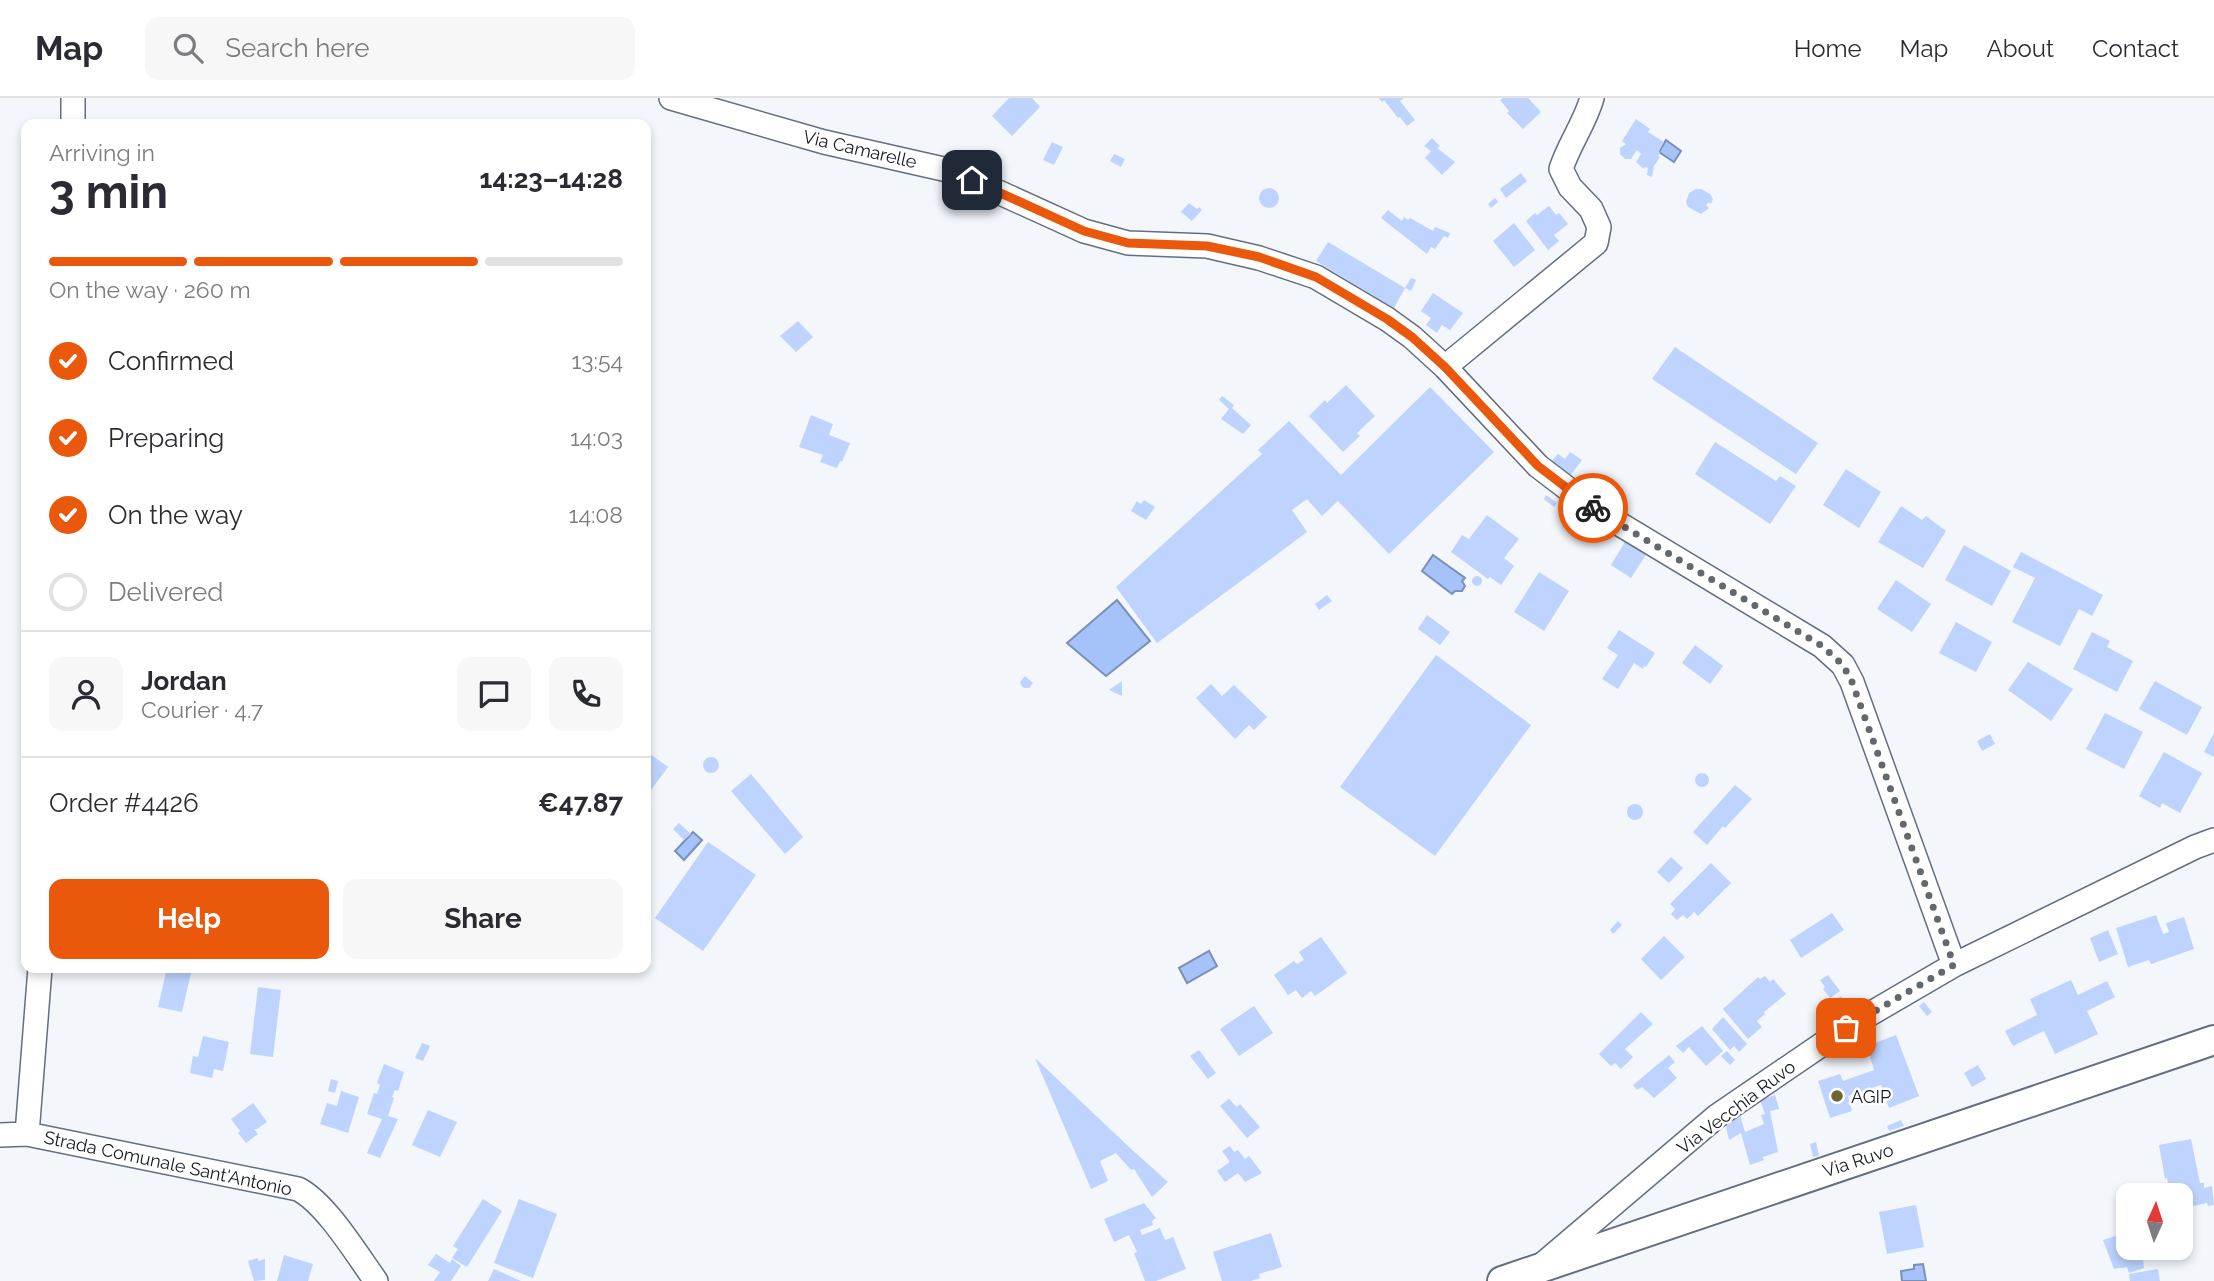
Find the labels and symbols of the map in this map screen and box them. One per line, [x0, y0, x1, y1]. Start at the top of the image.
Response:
street label: Via Camarelle [801, 126, 919, 172]
pin [942, 150, 1002, 210]
courier [1558, 473, 1628, 543]
pin [1816, 998, 1876, 1058]
street label: Via Vecchia Ruvo [1673, 1056, 1799, 1158]
place label: AGIP [1851, 1086, 1891, 1107]
marker: AGIP [1829, 1088, 1845, 1104]
street label: Strada Comunale Sant'Antonio [42, 1126, 294, 1200]
street label: Via Ruvo [1820, 1139, 1896, 1181]
north arrow [2116, 1183, 2193, 1260]

